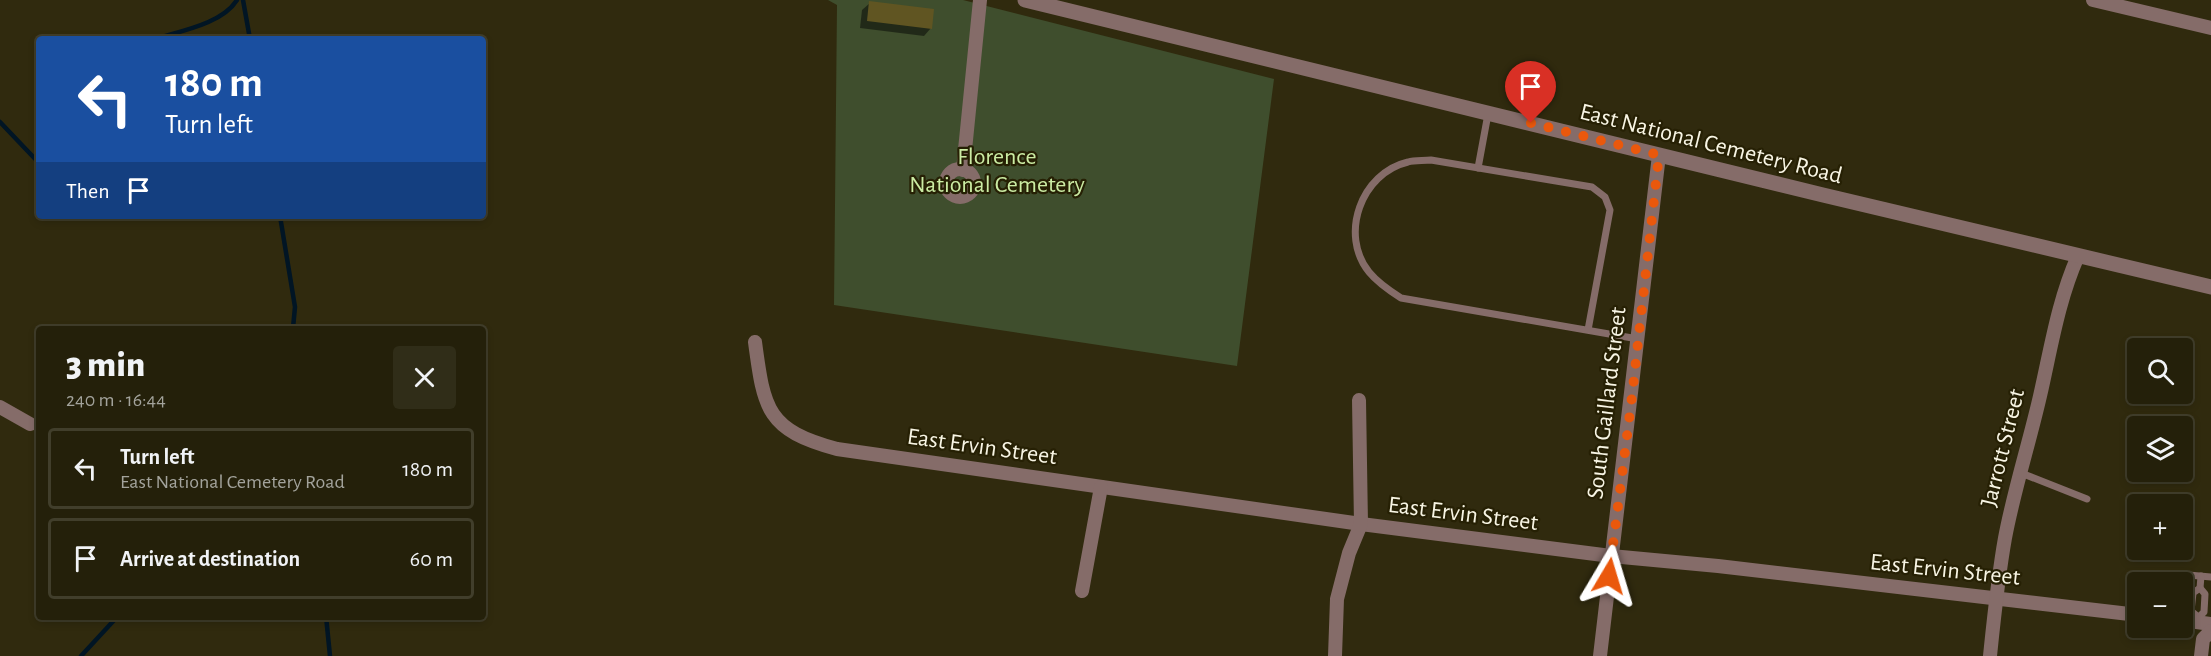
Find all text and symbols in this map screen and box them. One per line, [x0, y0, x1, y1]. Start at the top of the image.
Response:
icon: left [66, 60, 144, 138]
pin [1505, 61, 1556, 123]
text: 180 m [165, 62, 263, 104]
icon: arrive [1514, 70, 1547, 103]
street label: East National Cemetery Road [1577, 100, 1845, 188]
text: Turn left [165, 111, 253, 138]
park label: Florence National Cemetery [909, 145, 1085, 197]
icon: arrive [122, 174, 155, 207]
text: Then [66, 180, 110, 202]
street label: South Gaillard Street [1583, 305, 1631, 500]
map controls [2127, 338, 2193, 638]
button: search [2127, 338, 2193, 404]
button: close [393, 346, 456, 409]
text: 3 min [66, 347, 145, 383]
street label: Jarrott Street [1977, 386, 2029, 510]
text: 240 m · 16:44 [66, 390, 166, 410]
button: layers [2127, 416, 2193, 482]
street label: East Ervin Street [906, 425, 1059, 469]
text: Turn left [120, 446, 194, 468]
icon: left [69, 452, 102, 485]
text: 180 m [402, 458, 453, 480]
text: East National Cemetery Road [120, 472, 345, 492]
street label: East Ervin Street [1387, 493, 1540, 535]
button: + [2127, 494, 2193, 560]
icon: arrive [69, 542, 102, 575]
position arrow [1577, 544, 1641, 608]
text: Arrive at destination [120, 548, 300, 570]
text: 60 m [410, 548, 453, 570]
street label: East Ervin Street [1869, 550, 2022, 590]
button: − [2127, 572, 2193, 638]

